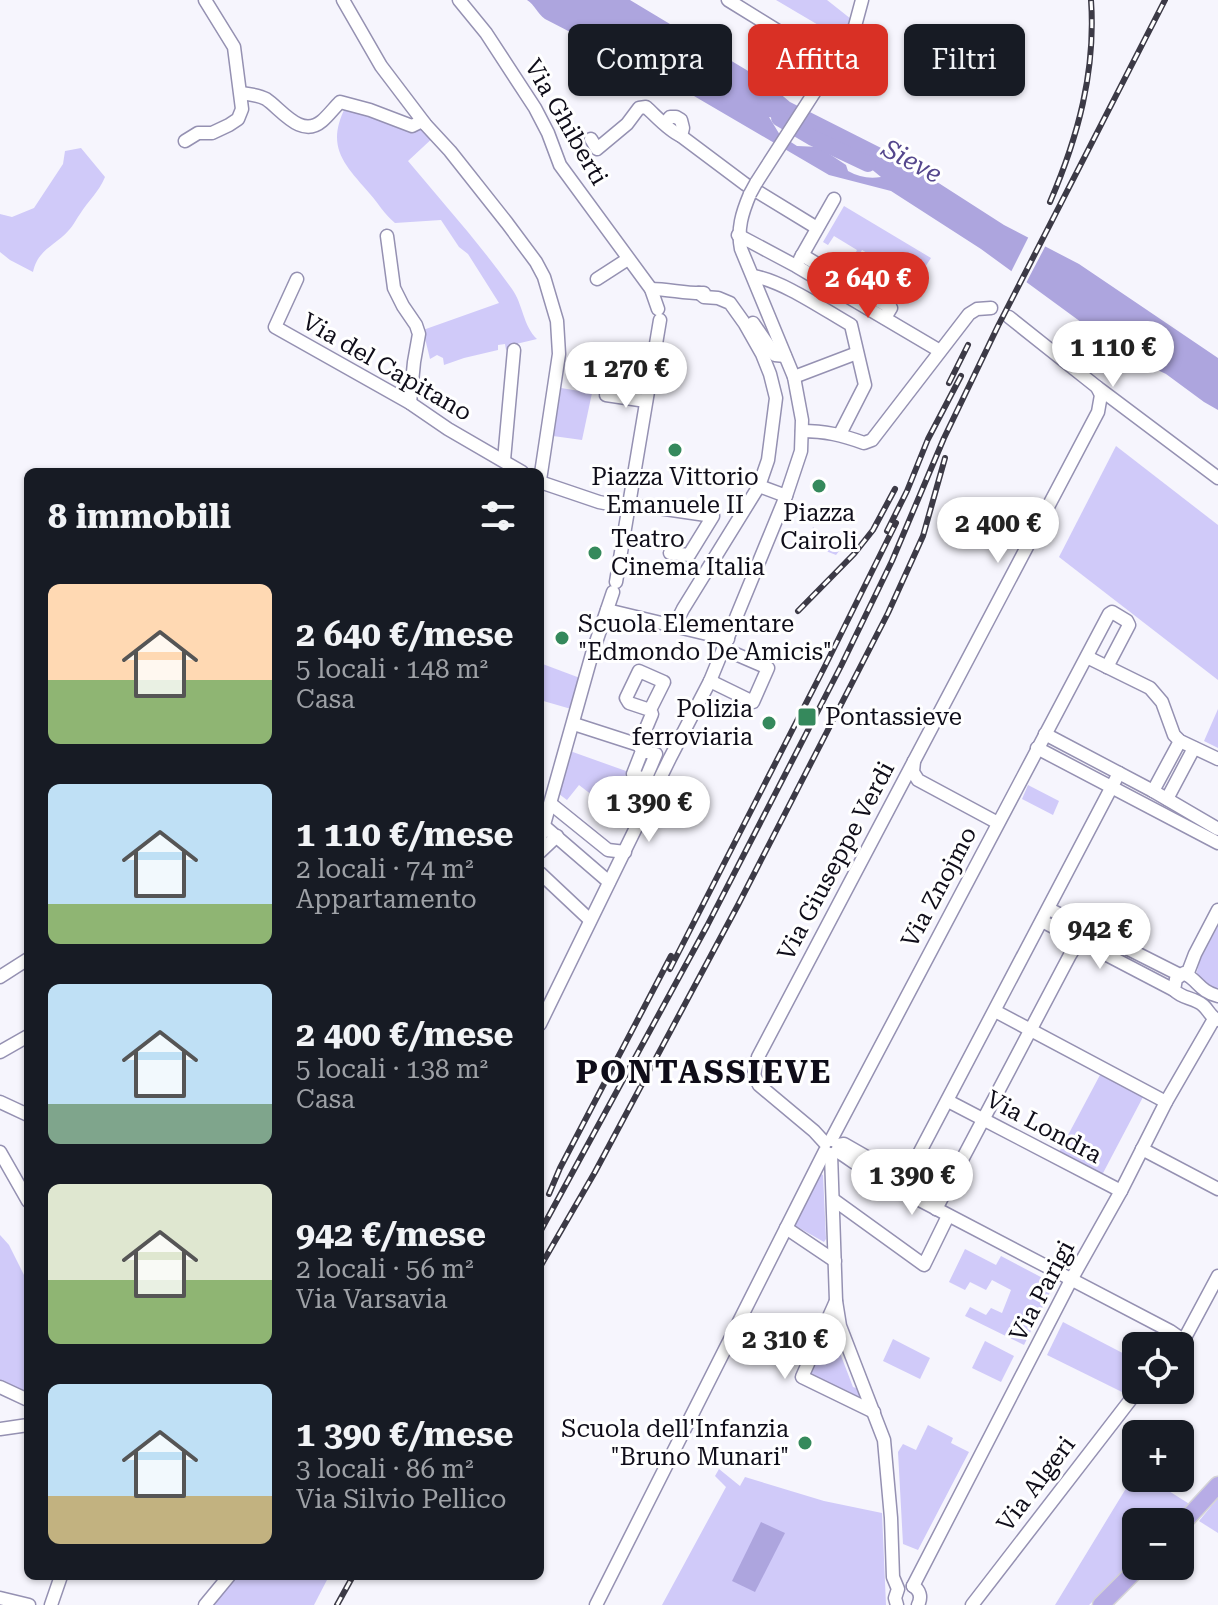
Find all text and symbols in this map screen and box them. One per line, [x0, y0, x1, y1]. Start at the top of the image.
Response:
chip: Compra [568, 24, 732, 96]
chip: Affitta [748, 24, 888, 96]
chip: Filtri [904, 24, 1025, 96]
street label: Via Ghiberti [519, 54, 613, 190]
water label: Sieve [876, 133, 947, 189]
pin: 2 640 € [794, 252, 942, 320]
text: 2 640 € [825, 263, 911, 293]
street label: Via del Capitano [297, 307, 477, 427]
pin: 1 110 € [1039, 321, 1187, 389]
text: 1 110 € [1070, 332, 1156, 362]
pin: 1 270 € [552, 342, 700, 410]
text: 1 270 € [583, 353, 669, 383]
marker: Piazza Vittorio Emanuele II [666, 441, 684, 459]
place label: Piazza Vittorio Emanuele II [591, 463, 759, 519]
marker: Piazza Cairoli [810, 477, 828, 495]
icon: filters [476, 494, 520, 538]
text: 8 immobili [48, 496, 231, 536]
pin: 2 400 € [924, 497, 1072, 565]
place label: Piazza Cairoli [780, 499, 858, 555]
text: 2 400 € [955, 508, 1041, 538]
place label: Teatro Cinema Italia [611, 525, 765, 581]
marker: Teatro Cinema Italia [586, 544, 604, 562]
place label: Scuola Elementare "Edmondo De Amicis" [578, 610, 832, 666]
text: 2 640 €/mese [296, 614, 514, 654]
icon: home [112, 616, 208, 712]
marker: Scuola Elementare "Edmondo De Amicis" [553, 629, 571, 647]
text: 5 locali · 148 m² [296, 654, 488, 684]
text: Casa [296, 684, 355, 714]
place label: Polizia ferroviaria [632, 695, 753, 751]
place label: Pontassieve [825, 703, 962, 731]
marker: Pontassieve [796, 706, 818, 728]
marker: Polizia ferroviaria [760, 714, 778, 732]
street label: Via Giuseppe Verdi [772, 757, 900, 965]
pin: 1 390 € [575, 776, 723, 844]
text: 1 390 € [606, 787, 692, 817]
text: 1 110 €/mese [296, 814, 514, 854]
icon: home [112, 816, 208, 912]
street label: Via Znojmo [896, 822, 982, 952]
text: 2 locali · 74 m² [296, 854, 474, 884]
text: Appartamento [296, 884, 477, 914]
pin: 942 € [1044, 903, 1156, 971]
text: 942 € [1068, 914, 1132, 944]
text: 2 400 €/mese [296, 1014, 514, 1054]
icon: home [112, 1016, 208, 1112]
district label: PONTASSIEVE [575, 1053, 833, 1091]
text: 5 locali · 138 m² [296, 1054, 488, 1084]
text: Casa [296, 1084, 355, 1114]
street label: Via Londra [981, 1085, 1107, 1169]
pin: 1 390 € [838, 1149, 986, 1217]
text: 1 390 € [869, 1160, 955, 1190]
text: 942 €/mese [296, 1214, 486, 1254]
icon: home [112, 1216, 208, 1312]
street label: Via Parigi [1004, 1236, 1080, 1346]
text: 2 locali · 56 m² [296, 1254, 474, 1284]
text: Via Varsavia [296, 1284, 448, 1314]
pin: 2 310 € [711, 1313, 859, 1381]
text: 2 310 € [742, 1324, 828, 1354]
map controls [1122, 1332, 1194, 1580]
button: locate [1122, 1332, 1194, 1404]
text: 1 390 €/mese [296, 1414, 514, 1454]
place label: Scuola dell'Infanzia "Bruno Munari" [561, 1415, 789, 1471]
icon: home [112, 1416, 208, 1512]
button: + [1122, 1420, 1194, 1492]
street label: Via Algeri [991, 1431, 1081, 1537]
marker: Scuola dell'Infanzia "Bruno Munari" [796, 1434, 814, 1452]
text: 3 locali · 86 m² [296, 1454, 474, 1484]
text: Via Silvio Pellico [296, 1484, 507, 1514]
button: − [1122, 1508, 1194, 1580]

